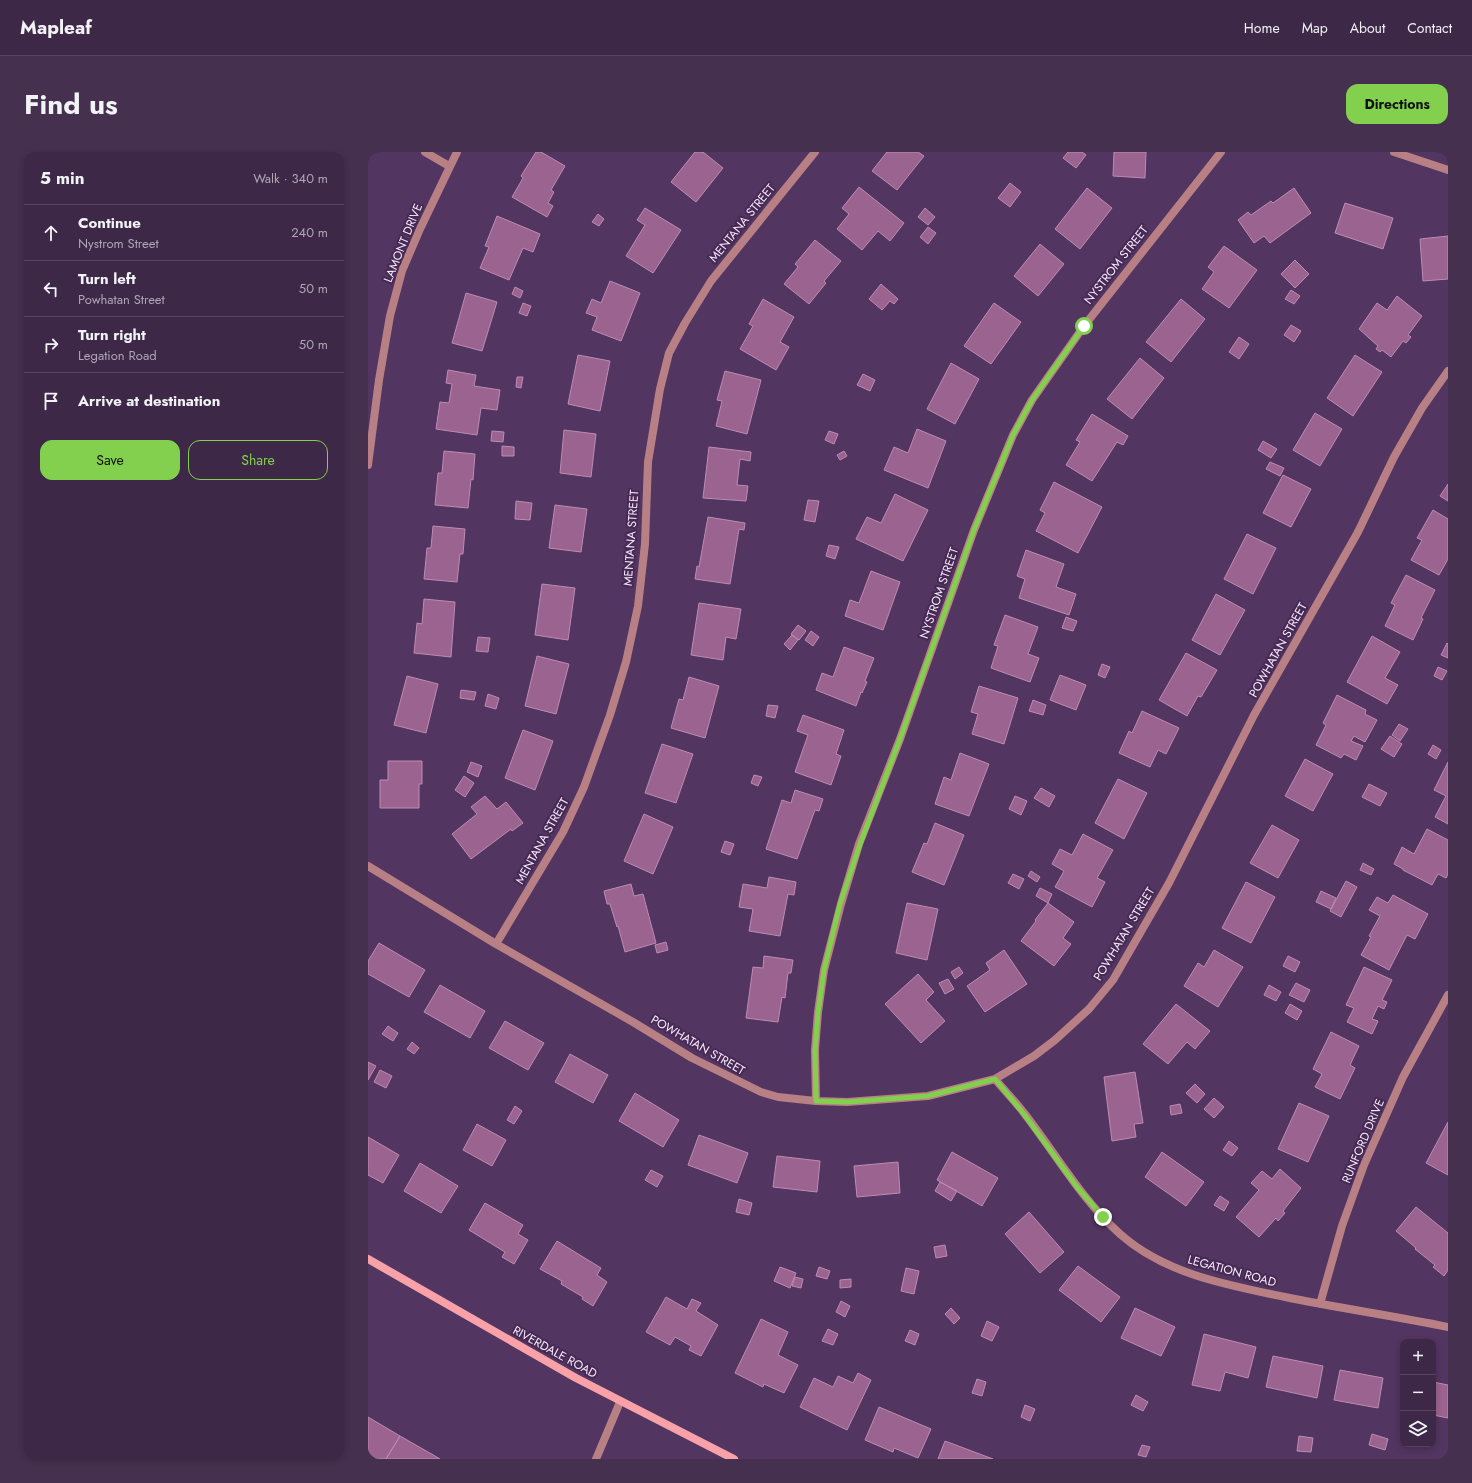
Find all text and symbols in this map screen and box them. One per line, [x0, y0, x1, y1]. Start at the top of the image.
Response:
text: Mapleaf [20, 14, 92, 41]
text: Home [1244, 18, 1280, 38]
text: Map [1302, 18, 1328, 38]
text: About [1350, 18, 1385, 38]
text: Contact [1407, 18, 1452, 38]
text: Find us [24, 84, 118, 125]
button: Directions [1346, 84, 1448, 124]
text: 5 min [40, 166, 84, 190]
text: Walk · 340 m [253, 169, 328, 188]
street label: MENTANA STREET [705, 180, 780, 266]
street label: LAMONT DRIVE [379, 201, 427, 285]
text: Continue [78, 212, 141, 234]
icon: ahead [40, 222, 62, 244]
street label: NYSTROM STREET [1080, 222, 1153, 308]
text: 240 m [291, 223, 328, 242]
text: Nystrom Street [78, 234, 159, 253]
text: Turn left [78, 268, 136, 290]
icon: left [40, 278, 62, 300]
text: 50 m [299, 279, 328, 298]
text: Powhatan Street [78, 290, 165, 309]
route start [1075, 317, 1093, 335]
text: Turn right [78, 324, 146, 346]
icon: right [40, 334, 62, 356]
text: 50 m [299, 335, 328, 354]
text: Legation Road [78, 346, 157, 365]
icon: arrive [40, 390, 62, 412]
text: Arrive at destination [78, 390, 220, 412]
button: Save [40, 440, 180, 480]
button: Share [188, 440, 328, 480]
street label: MENTANA STREET [619, 489, 643, 587]
street label: NYSTROM STREET [915, 545, 963, 641]
street label: POWHATAN STREET [1244, 599, 1312, 701]
street label: MENTANA STREET [511, 794, 573, 888]
street label: POWHATAN STREET [1089, 884, 1159, 984]
street label: POWHATAN STREET [648, 1011, 749, 1080]
street label: RUNFORD DRIVE [1337, 1096, 1389, 1186]
route end [1094, 1208, 1112, 1226]
street label: LEGATION ROAD [1186, 1251, 1278, 1291]
street label: RIVERDALE ROAD [509, 1321, 601, 1383]
map controls [1400, 1339, 1436, 1447]
button: + [1400, 1339, 1436, 1375]
button: − [1400, 1375, 1436, 1411]
button: layers [1400, 1411, 1436, 1447]

